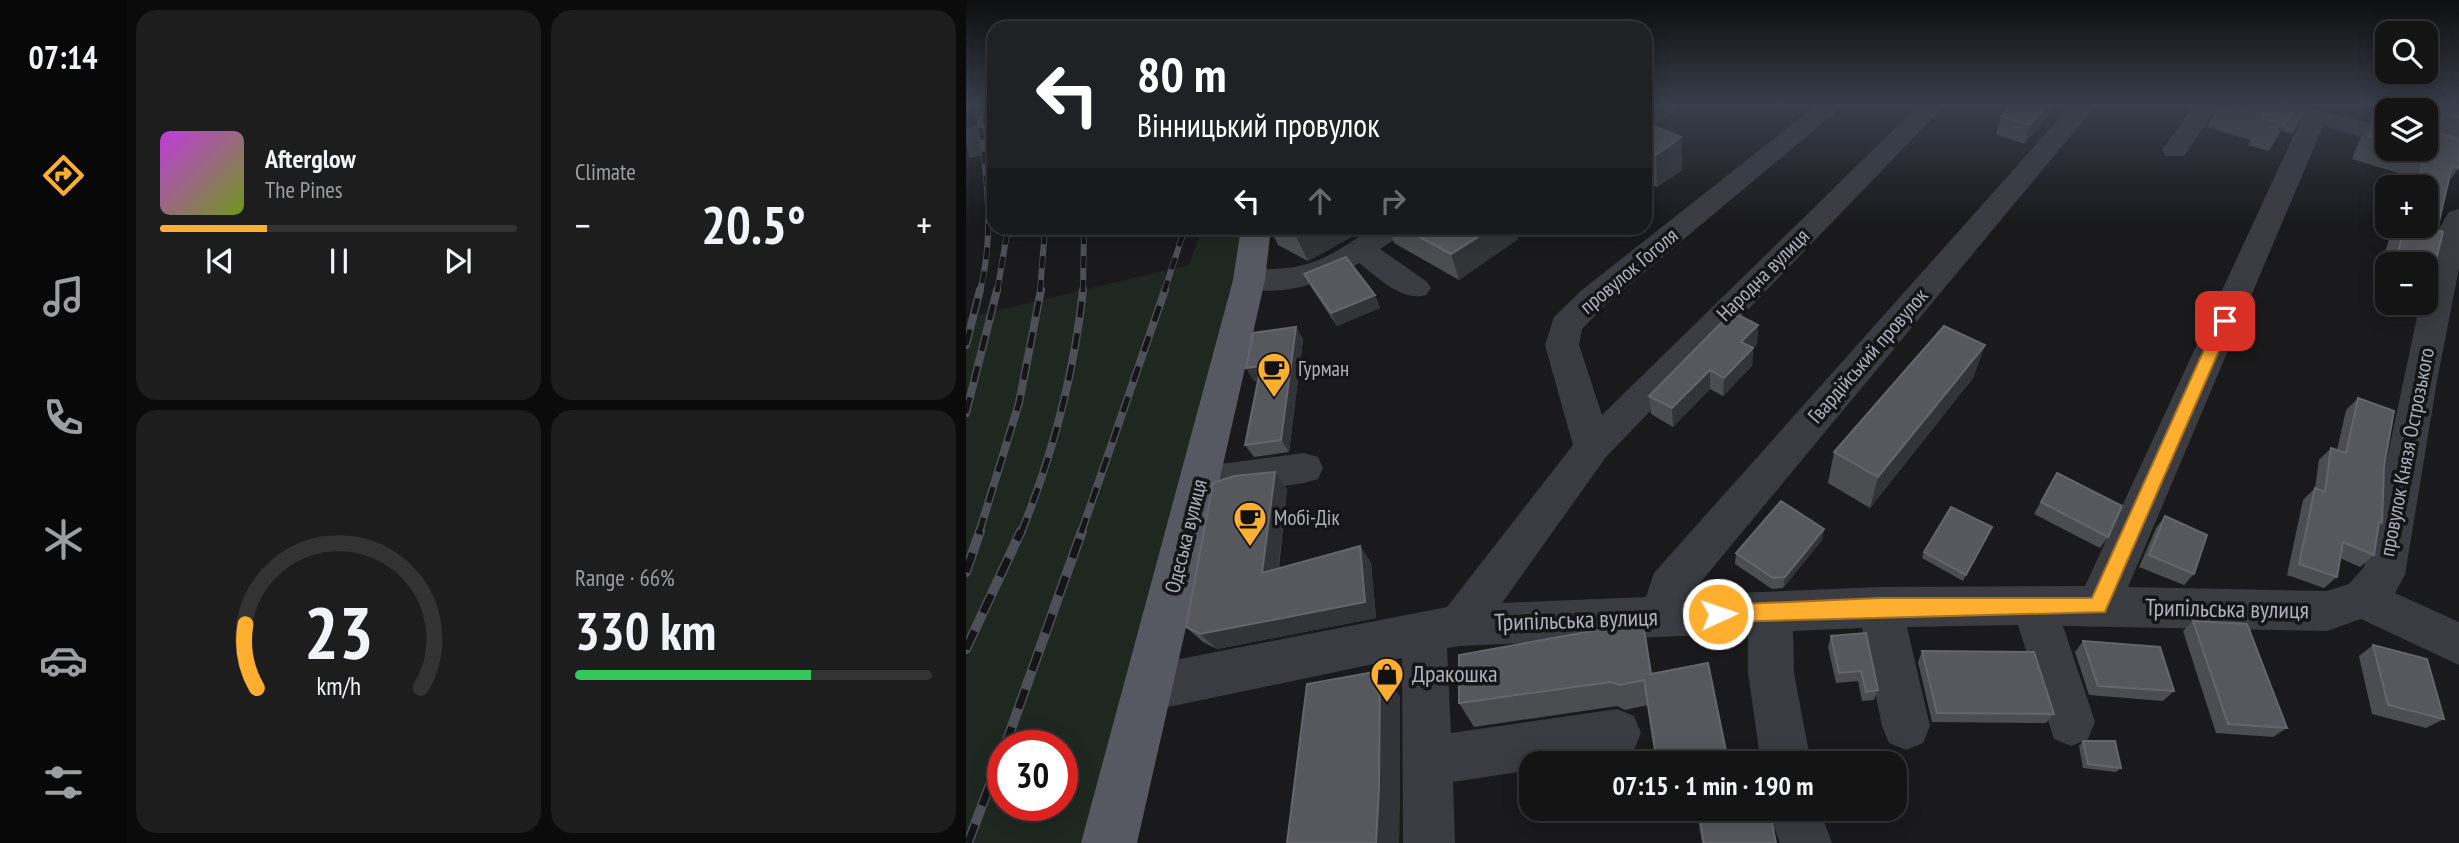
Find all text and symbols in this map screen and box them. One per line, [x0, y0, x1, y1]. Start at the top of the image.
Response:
map controls [2375, 21, 2438, 315]
button: search [2375, 21, 2438, 84]
text: 07:14 [28, 36, 98, 78]
text: 80 m [1137, 42, 1226, 106]
icon: left [1022, 49, 1113, 140]
button: layers [2375, 98, 2438, 161]
text: Вінницький провулок [1137, 104, 1380, 146]
text: Afterglow [265, 142, 356, 175]
icon: directions [39, 151, 88, 200]
text: Climate [575, 157, 636, 186]
text: The Pines [265, 175, 343, 204]
button: + [2375, 175, 2438, 238]
icon: left [1228, 182, 1266, 220]
icon: ahead [1301, 182, 1339, 220]
icon: right [1374, 182, 1412, 220]
text: 20.5° [701, 191, 806, 258]
text: − [575, 200, 591, 249]
text: + [916, 200, 932, 249]
street label: провулок Гоголя [1574, 222, 1683, 320]
street label: Народна вулиця [1711, 223, 1815, 327]
icon: previous [201, 242, 239, 280]
icon: pause [320, 242, 358, 280]
icon: next [439, 242, 477, 280]
button: − [2375, 252, 2438, 315]
icon: music [39, 272, 88, 321]
street label: Гвардійський провулок [1802, 283, 1934, 429]
pin [2195, 291, 2255, 351]
icon: arrive [2206, 302, 2244, 340]
street label: провулок Князя Острозького [2373, 345, 2440, 559]
cafe icon: Гурман [1255, 350, 1293, 399]
place label: Гурман [1298, 355, 1349, 382]
icon: phone [39, 393, 88, 442]
street label: Одеська вулиця [1158, 476, 1213, 596]
cafe icon: Мобі-Дік [1231, 499, 1269, 548]
place label: Мобі-Дік [1274, 504, 1340, 531]
icon: climate [39, 515, 88, 564]
text: Range · 66% [575, 563, 675, 592]
position arrow [1681, 577, 1755, 651]
text: 23 [304, 584, 373, 678]
street label: Трипільська вулиця [2145, 592, 2309, 625]
text: 330 km [575, 597, 716, 664]
street label: Трипільська вулиця [1494, 601, 1658, 638]
icon: car [39, 636, 88, 685]
shop icon: Дракошка [1368, 655, 1406, 704]
place label: Дракошка [1412, 658, 1498, 689]
text: km/h [316, 669, 361, 701]
speed limit sign: 30 [987, 730, 1078, 821]
icon: filters [39, 758, 88, 807]
text: 07:15 · 1 min · 190 m [1613, 769, 1813, 802]

